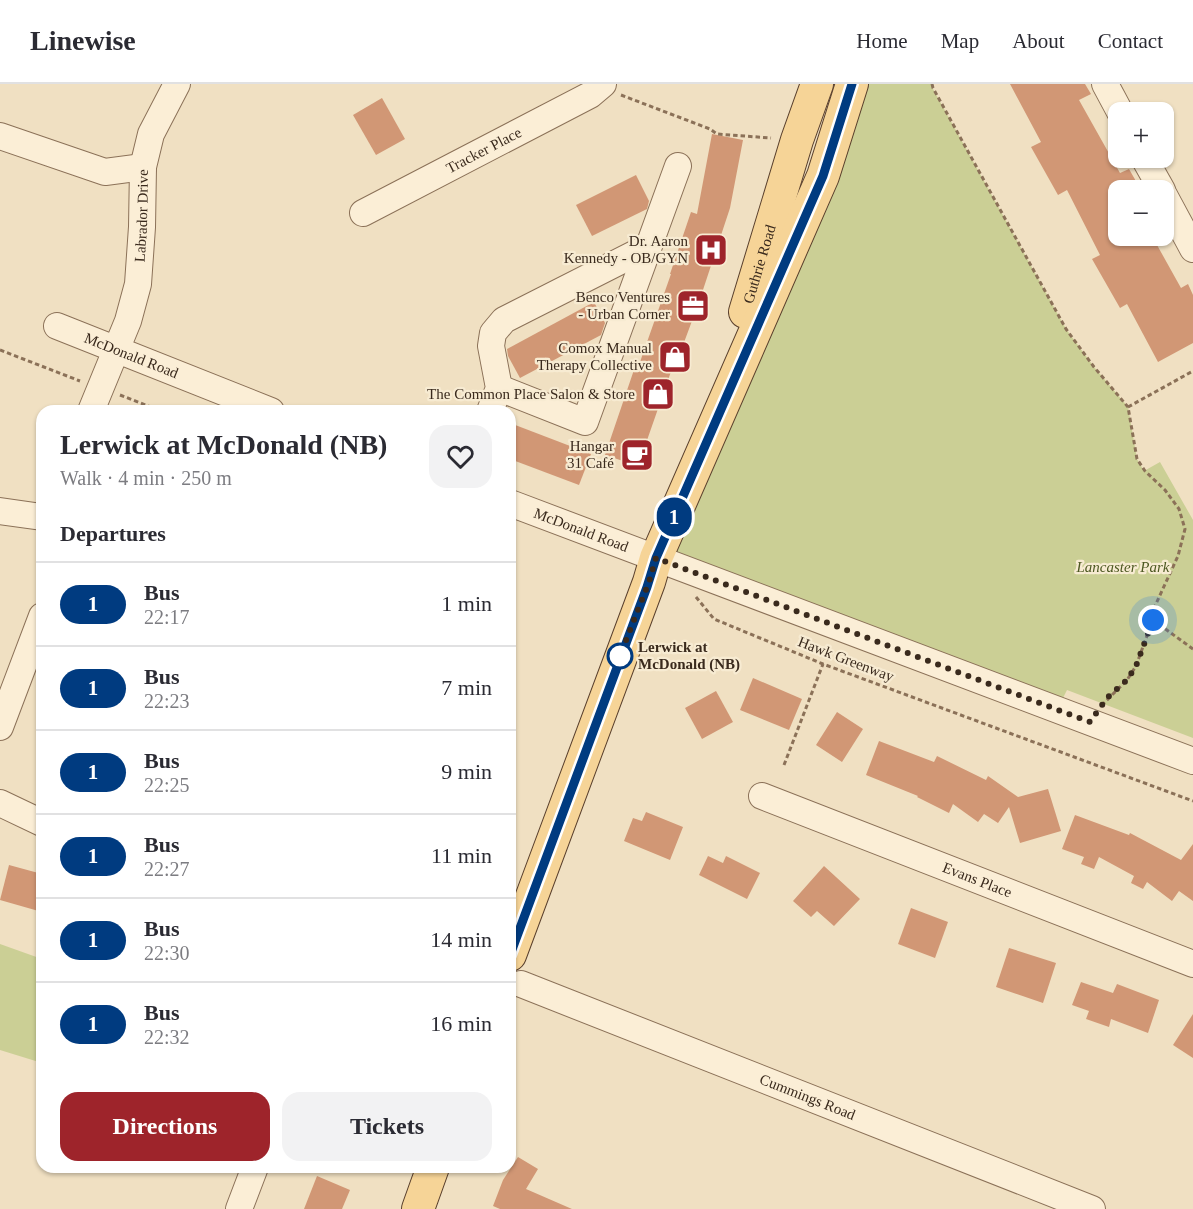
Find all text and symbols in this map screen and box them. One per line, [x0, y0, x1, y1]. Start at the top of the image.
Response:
text: Linewise [30, 25, 136, 56]
text: Home [856, 29, 908, 53]
text: Map [941, 29, 979, 53]
text: About [1012, 29, 1065, 53]
text: Contact [1098, 29, 1163, 53]
map controls [1108, 102, 1174, 246]
button: + [1108, 102, 1174, 168]
street label: Tracker Place [443, 124, 524, 176]
street label: Labrador Drive [132, 169, 151, 263]
button: − [1108, 180, 1174, 246]
street label: Guthrie Road [740, 222, 779, 305]
hospital icon: Dr. Aaron Kennedy - OB/GYN [693, 232, 729, 268]
place label: Dr. Aaron Kennedy - OB/GYN [564, 233, 688, 266]
office icon: Benco Ventures - Urban Corner [675, 288, 711, 324]
place label: Benco Ventures - Urban Corner [576, 289, 670, 322]
street label: McDonald Road [82, 330, 181, 382]
shop icon: Comox Manual Therapy Collective [657, 339, 693, 375]
place label: Comox Manual Therapy Collective [537, 340, 652, 373]
shop icon: The Common Place Salon & Store [640, 376, 676, 412]
place label: The Common Place Salon & Store [427, 386, 635, 402]
button: heart [429, 425, 492, 488]
text: Lerwick at McDonald (NB) [60, 429, 387, 460]
cafe icon: Hangar 31 Café [619, 437, 655, 473]
place label: Hangar 31 Café [567, 438, 614, 471]
text: Walk · 4 min · 250 m [60, 467, 232, 489]
line badge: 1 [654, 498, 694, 536]
street label: McDonald Road [532, 505, 631, 555]
text: 1 [669, 505, 679, 529]
text: Departures [60, 521, 166, 546]
park label: Lancaster Park [1076, 559, 1170, 575]
text: Bus [144, 580, 179, 605]
text: 1 min [441, 591, 492, 616]
text: 1 [88, 592, 98, 616]
your location [1138, 605, 1168, 635]
text: 22:17 [144, 606, 190, 628]
street label: Hawk Greenway [796, 633, 897, 685]
place label: Lerwick at McDonald (NB) [638, 639, 740, 673]
marker: Lerwick at McDonald (NB) [607, 643, 633, 669]
text: Bus [144, 664, 179, 689]
text: 7 min [441, 675, 492, 700]
text: 1 [88, 676, 98, 700]
text: 22:23 [144, 690, 190, 712]
text: Bus [144, 748, 179, 773]
text: 9 min [441, 759, 492, 784]
text: 1 [88, 760, 98, 784]
text: 22:25 [144, 774, 190, 796]
text: Bus [144, 832, 179, 857]
text: 11 min [431, 843, 492, 868]
text: 1 [88, 844, 98, 868]
text: 22:27 [144, 858, 190, 880]
street label: Evans Place [940, 859, 1014, 901]
text: Bus [144, 916, 179, 941]
text: 14 min [430, 927, 492, 952]
text: 1 [88, 928, 98, 952]
text: 22:30 [144, 942, 190, 964]
text: Bus [144, 1000, 179, 1025]
text: 16 min [430, 1011, 492, 1036]
text: 1 [88, 1012, 98, 1036]
text: 22:32 [144, 1026, 190, 1048]
street label: Cummings Road [757, 1071, 858, 1123]
button: Directions [60, 1092, 270, 1161]
button: Tickets [282, 1092, 492, 1161]

